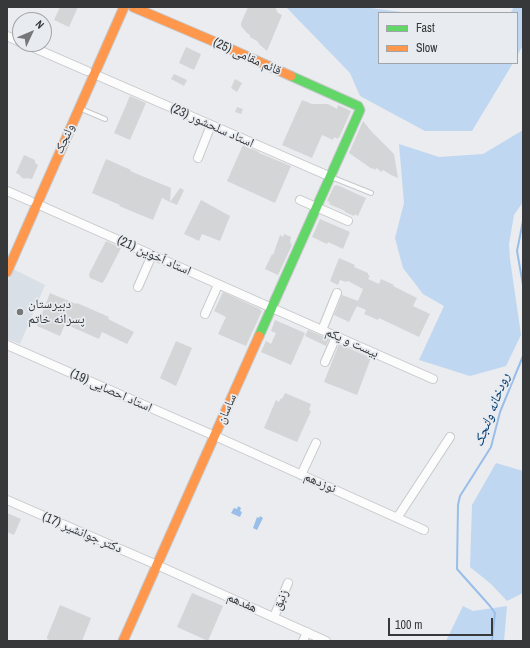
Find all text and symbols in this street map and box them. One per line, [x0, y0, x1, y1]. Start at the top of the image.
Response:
north arrow [12, 12, 52, 52]
legend [378, 12, 518, 64]
text: N [33, 17, 47, 32]
text: Fast [416, 20, 435, 36]
street label: قائم مقامی (25) [210, 35, 284, 79]
text: Slow [416, 40, 437, 56]
street label: استاد سلحشور (23) [168, 101, 256, 151]
street label: ولنجک [51, 121, 79, 157]
street label: استاد اَخوَين (21) [115, 233, 193, 279]
place label: دبیرستان پسرانه خاتم [28, 297, 85, 328]
marker: دبیرستان پسرانه خاتم [15, 307, 25, 317]
street label: بیست و یکم [323, 324, 381, 362]
street label: استاد احصایی (19) [68, 366, 154, 416]
water label: رودخانه ولنجک [470, 371, 514, 449]
street label: ساسان [214, 392, 240, 426]
street label: نوزدهم [302, 469, 338, 497]
street label: دکتر جوانشیر (17) [40, 509, 124, 557]
street label: زنبق [270, 587, 292, 613]
street label: هفدهم [225, 590, 259, 616]
scale bar [390, 610, 495, 636]
text: 100 m [395, 617, 422, 633]

